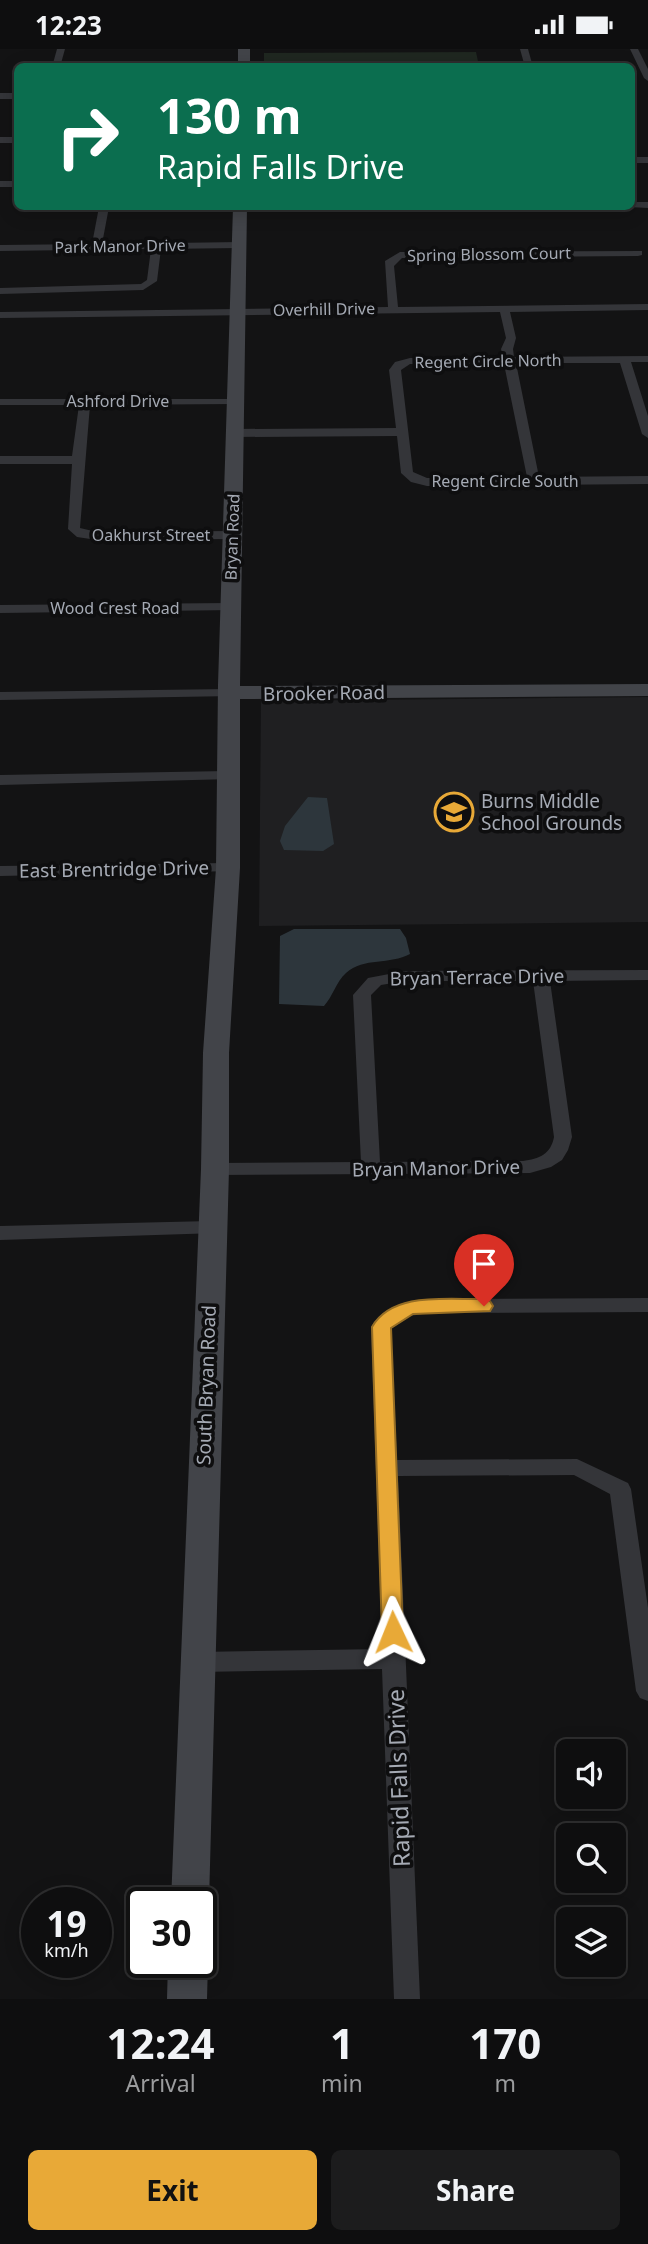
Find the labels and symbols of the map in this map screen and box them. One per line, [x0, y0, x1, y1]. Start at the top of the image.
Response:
street label: Park Manor Drive [54, 234, 186, 258]
street label: Spring Blossom Court [407, 242, 571, 266]
street label: Overhill Drive [273, 297, 375, 321]
street label: Regent Circle North [414, 349, 562, 373]
street label: Ashford Drive [67, 390, 169, 412]
street label: Regent Circle South [431, 470, 579, 492]
street label: Bryan Road [219, 493, 245, 581]
street label: Oakhurst Street [92, 524, 211, 546]
street label: Wood Crest Road [50, 597, 180, 619]
street label: Brooker Road [263, 679, 385, 707]
place label: Burns Middle School Grounds [481, 788, 622, 836]
school or university icon: Burns Middle School Grounds [433, 791, 475, 833]
street label: East Brentridge Drive [19, 854, 209, 884]
street label: Bryan Terrace Drive [389, 962, 565, 992]
street label: Bryan Manor Drive [352, 1154, 520, 1182]
pin [454, 1234, 514, 1306]
street label: South Bryan Road [190, 1305, 222, 1465]
position arrow [356, 1595, 430, 1669]
street label: Rapid Falls Drive [379, 1689, 417, 1868]
speed limit sign: 30 [126, 1887, 217, 1978]

